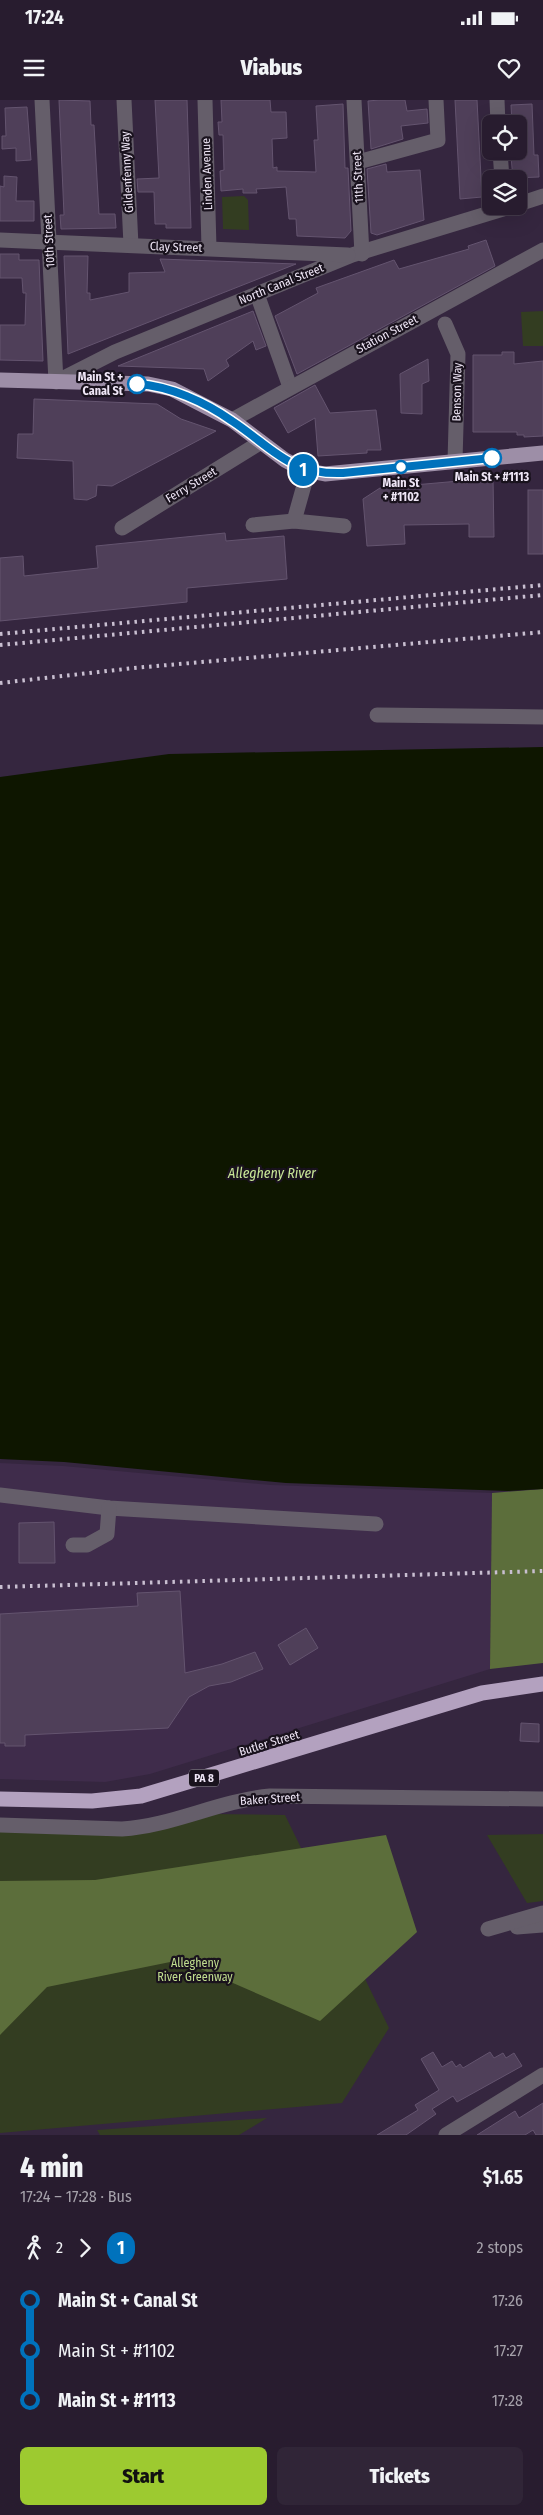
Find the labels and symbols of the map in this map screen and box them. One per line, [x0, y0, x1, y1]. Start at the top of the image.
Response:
street label: Gildenfenny Way [118, 130, 136, 213]
street label: Linden Avenue [199, 138, 215, 210]
street label: 11th Street [350, 151, 366, 203]
street label: 10th Street [41, 214, 57, 268]
street label: Clay Street [150, 239, 203, 255]
street label: North Canal Street [237, 261, 326, 307]
street label: Station Street [354, 312, 420, 356]
street label: Benson Way [449, 362, 465, 422]
place label: Main St + Canal St [78, 370, 124, 398]
marker: Main St + Canal St [127, 374, 147, 394]
marker: Main St + #1113 [482, 448, 502, 468]
line badge: 1 [287, 454, 319, 486]
marker: Main St + #1102 [394, 460, 408, 474]
street label: Ferry Street [163, 464, 219, 506]
place label: Main St + #1113 [455, 470, 529, 484]
place label: Main St + #1102 [383, 476, 420, 504]
water label: Allegheny River [227, 1165, 317, 1182]
street label: Butler Street [237, 1727, 301, 1759]
road number: PA 8 [189, 1770, 219, 1786]
street label: Baker Street [239, 1790, 301, 1808]
park label: Allegheny River Greenway [157, 1956, 233, 1984]

